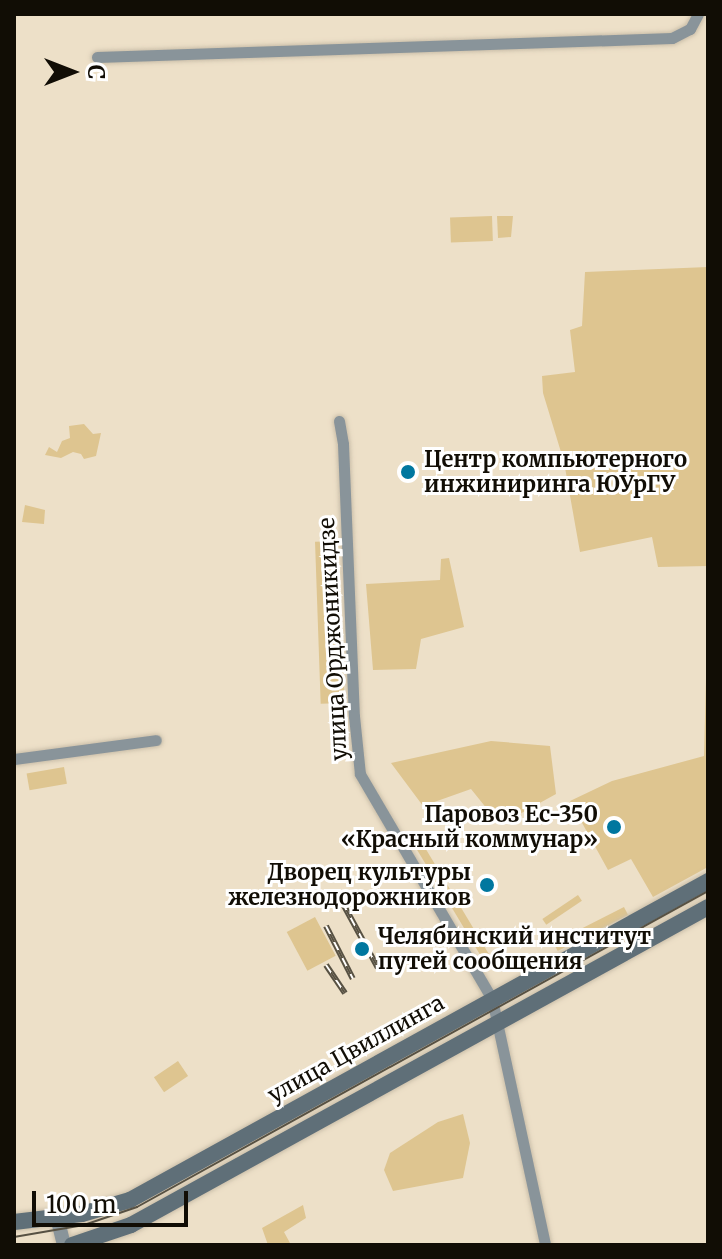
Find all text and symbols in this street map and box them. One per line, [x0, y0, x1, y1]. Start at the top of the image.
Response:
north arrow [32, 32, 112, 112]
text: С [82, 65, 110, 79]
place label: Центр компьютерного инжиниринга ЮУрГУ [424, 446, 687, 498]
marker: Центр компьютерного инжиниринга ЮУрГУ [399, 463, 417, 481]
street label: улица Орджоникидзе [313, 517, 353, 761]
place label: Паровоз Ес-350 «Красный коммунар» [341, 801, 598, 852]
marker: Паровоз Ес-350 «Красный коммунар» [605, 818, 623, 836]
place label: Дворец культуры железнодорожников [228, 859, 471, 910]
marker: Дворец культуры железнодорожников [478, 876, 496, 894]
place label: Челябинский институт путей сообщения [378, 923, 651, 974]
marker: Челябинский институт путей сообщения [353, 940, 371, 958]
street label: улица Цвиллинга [263, 990, 449, 1108]
scale bar [36, 1175, 192, 1225]
text: 100 m [46, 1189, 116, 1220]

